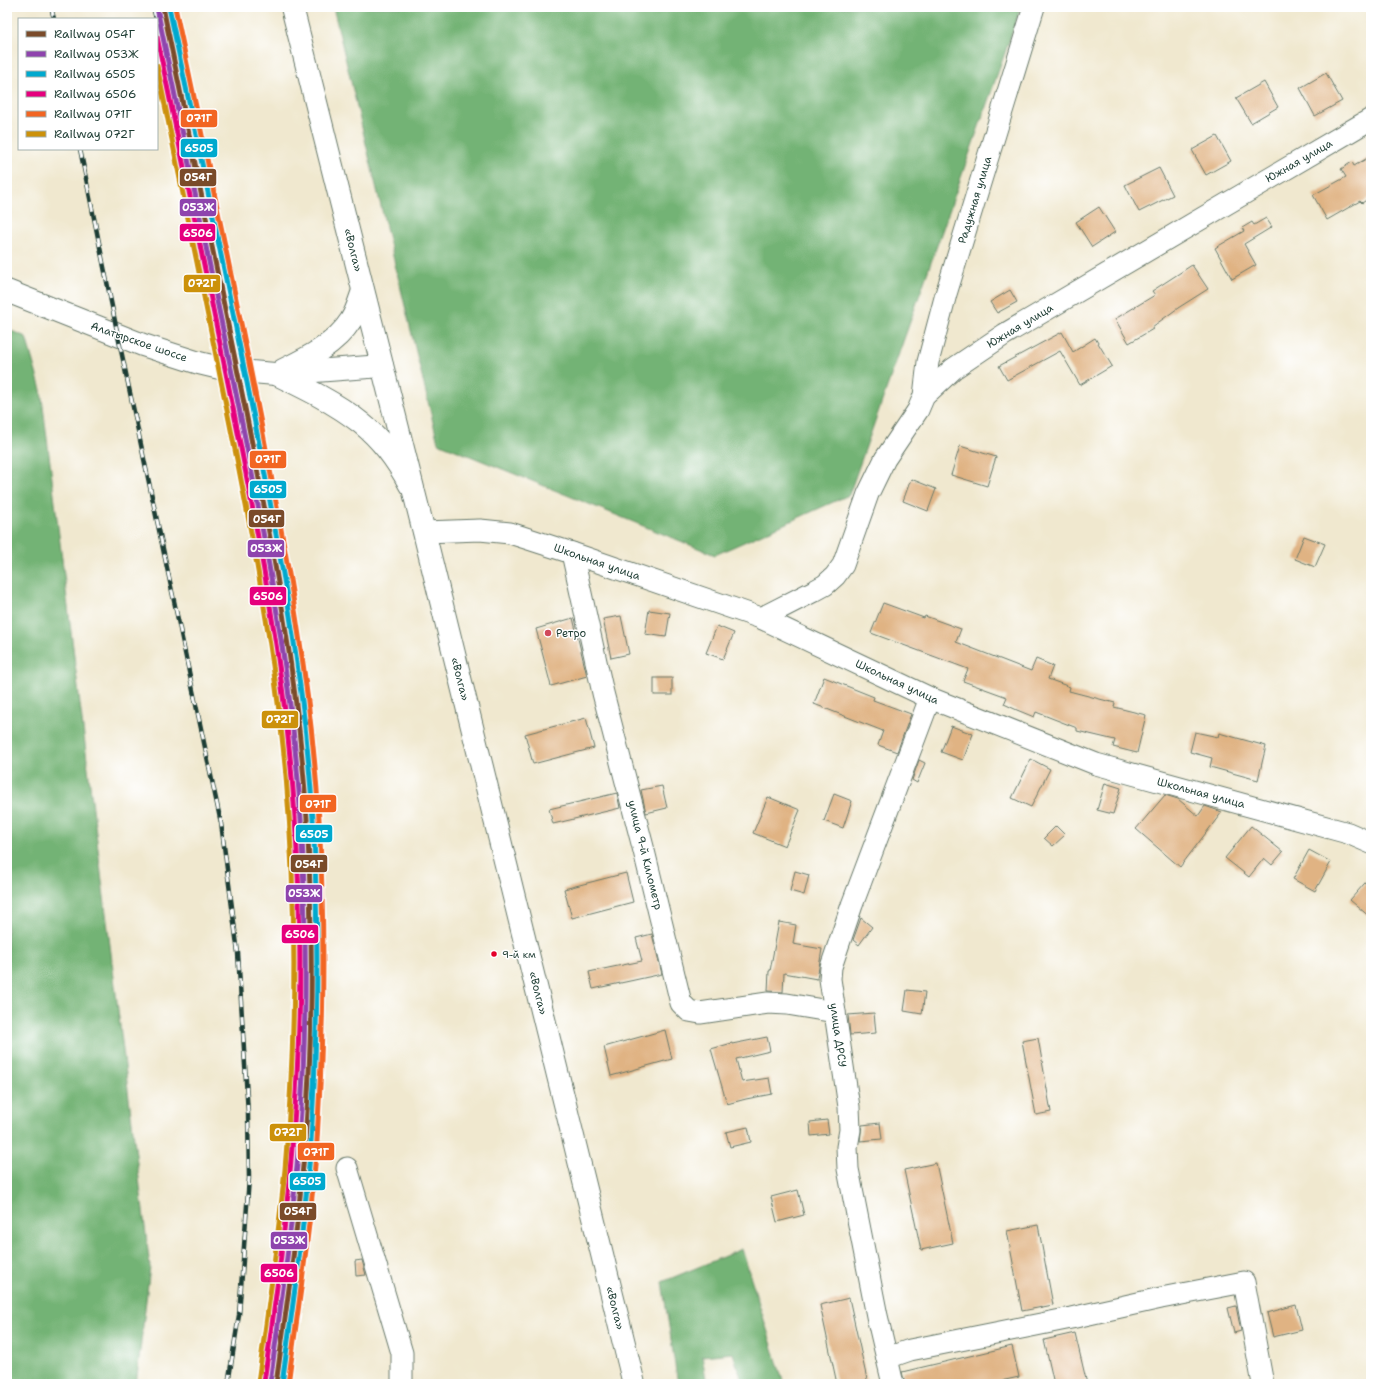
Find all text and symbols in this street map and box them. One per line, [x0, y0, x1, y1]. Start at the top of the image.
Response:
legend [18, 18, 158, 150]
text: Railway 054Г [54, 26, 135, 42]
text: Railway 053Ж [54, 46, 139, 62]
text: Railway 6505 [54, 66, 135, 82]
text: Railway 6506 [54, 86, 136, 102]
text: Railway 071Г [54, 106, 132, 122]
line badge: 071Г [180, 109, 218, 128]
text: 071Г [186, 111, 213, 126]
text: Railway 072Г [54, 126, 135, 142]
street label: Южная улица [1263, 136, 1335, 186]
line badge: 6505 [180, 138, 218, 158]
text: 6505 [185, 141, 214, 156]
street label: Радужная улица [955, 154, 995, 245]
line badge: 054Г [179, 168, 217, 187]
text: 054Г [184, 170, 213, 185]
line badge: 053Ж [179, 198, 217, 217]
text: 053Ж [182, 200, 215, 215]
line badge: 6506 [179, 223, 216, 242]
text: 6506 [183, 226, 213, 241]
street label: «Волга» [340, 227, 366, 273]
line badge: 072Г [183, 274, 221, 293]
text: 072Г [188, 276, 217, 291]
street label: Южная улица [984, 300, 1056, 352]
street label: Алатырское шоссе [89, 318, 189, 366]
line badge: 071Г [249, 450, 287, 469]
text: 071Г [255, 452, 282, 467]
line badge: 6505 [249, 480, 287, 499]
text: 6505 [254, 482, 283, 497]
line badge: 054Г [248, 509, 285, 528]
text: 054Г [253, 512, 282, 527]
line badge: 053Ж [247, 539, 285, 558]
street label: Школьная улица [552, 540, 642, 584]
text: 053Ж [250, 541, 283, 556]
line badge: 6506 [249, 586, 287, 606]
text: 6506 [253, 589, 283, 604]
place label: Ретро [556, 626, 587, 641]
marker: Ретро [543, 628, 553, 638]
street label: «Волга» [447, 656, 473, 702]
street label: Школьная улица [853, 656, 941, 708]
line badge: 072Г [261, 710, 299, 729]
text: 072Г [266, 712, 295, 727]
street label: Школьная улица [1155, 774, 1247, 812]
line badge: 071Г [299, 794, 337, 813]
text: 071Г [305, 797, 332, 812]
street label: улица 9-й Километр [624, 799, 666, 911]
line badge: 6505 [295, 824, 333, 843]
text: 6505 [300, 827, 329, 842]
line badge: 054Г [290, 854, 328, 873]
text: 054Г [295, 857, 324, 872]
line badge: 053Ж [285, 884, 323, 903]
text: 053Ж [288, 886, 321, 901]
line badge: 6506 [281, 924, 319, 944]
text: 6506 [285, 927, 315, 942]
place label: 9-й км [502, 948, 536, 961]
marker: 9-й км [489, 949, 499, 959]
street label: «Волга» [525, 970, 551, 1016]
street label: улица ДРСУ [826, 1002, 850, 1068]
line badge: 072Г [269, 1123, 307, 1142]
text: 072Г [274, 1125, 303, 1140]
line badge: 071Г [297, 1142, 335, 1161]
text: 071Г [303, 1145, 330, 1160]
line badge: 6505 [289, 1172, 326, 1191]
text: 6505 [293, 1174, 322, 1189]
line badge: 054Г [279, 1202, 317, 1221]
text: 054Г [284, 1204, 313, 1219]
line badge: 053Ж [270, 1231, 308, 1250]
text: 053Ж [273, 1233, 306, 1248]
line badge: 6506 [260, 1263, 298, 1283]
text: 6506 [264, 1266, 294, 1281]
street label: «Волга» [602, 1285, 628, 1331]

